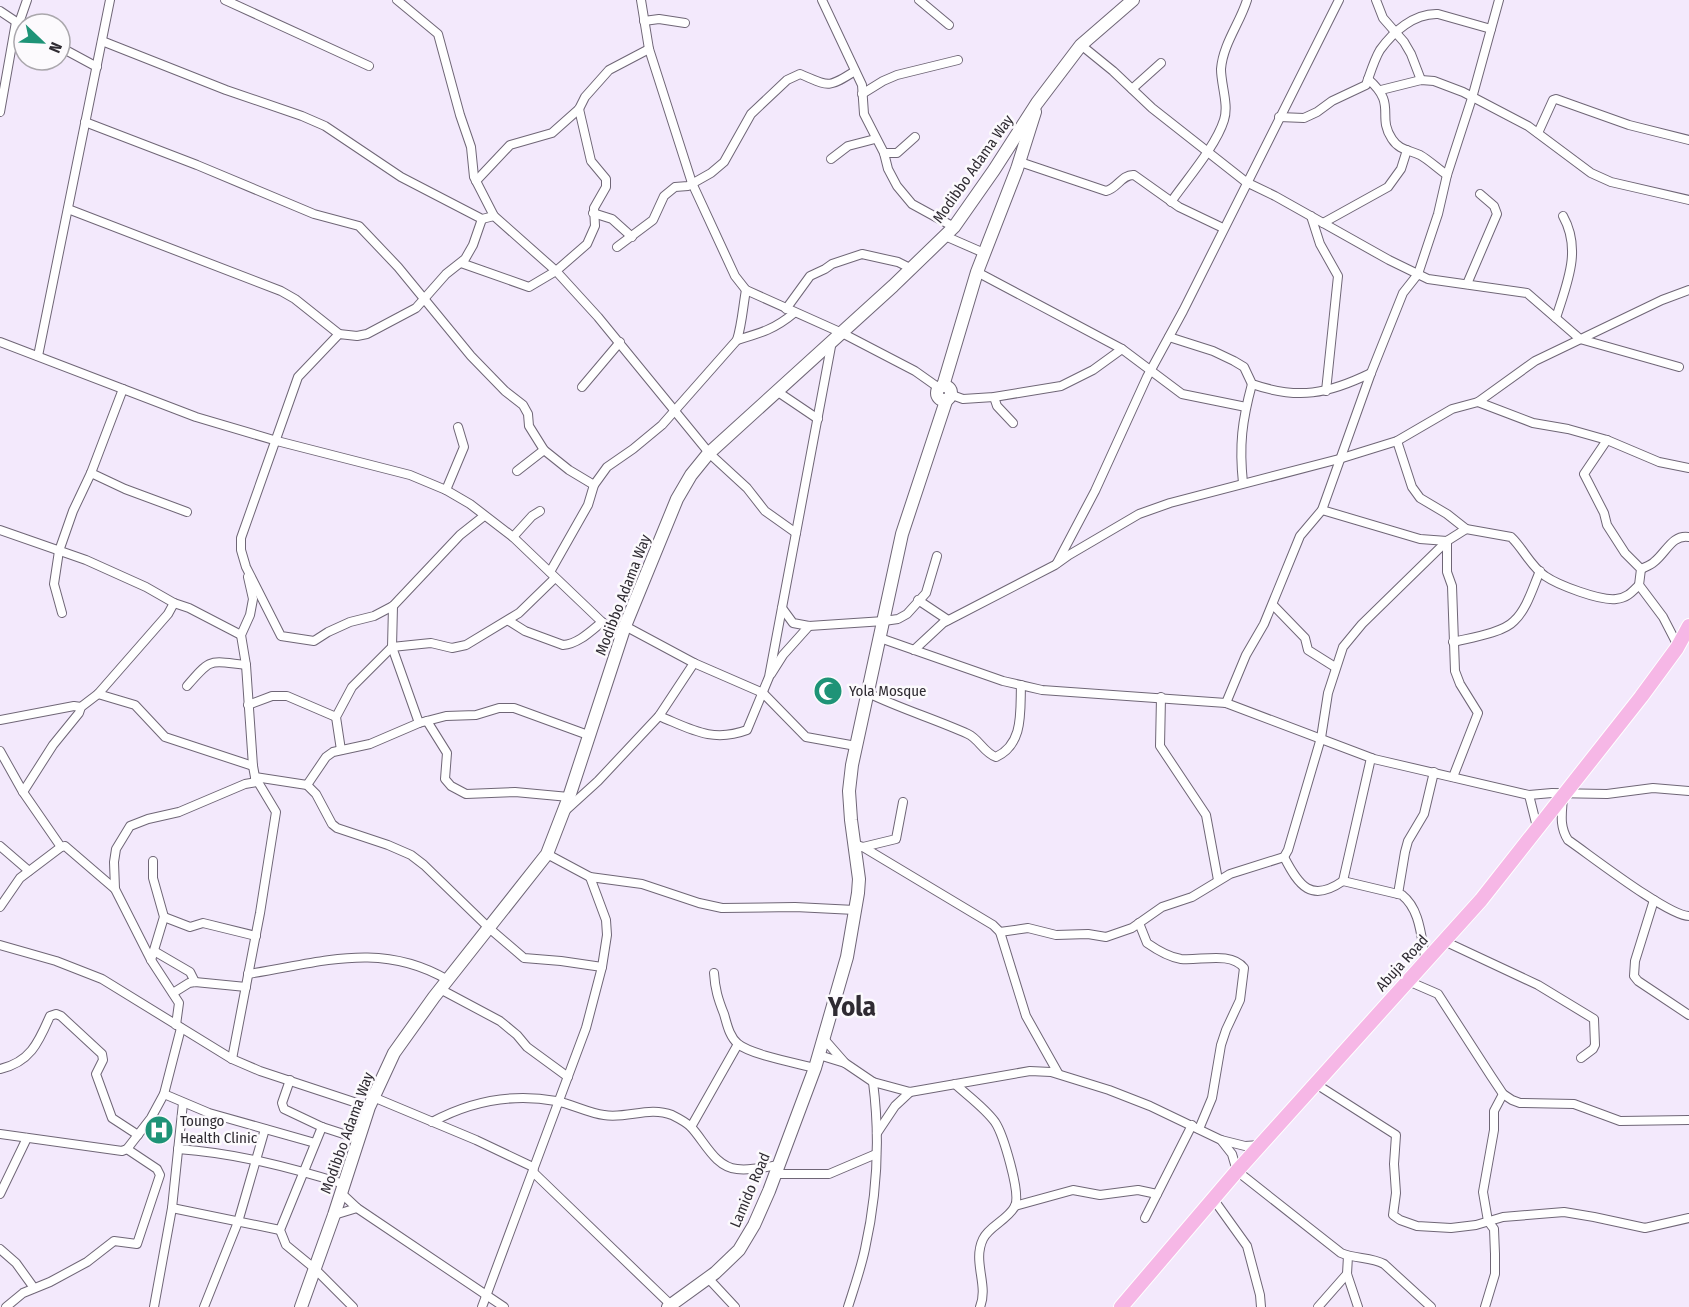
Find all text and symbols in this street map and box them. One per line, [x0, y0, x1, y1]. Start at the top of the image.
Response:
north arrow [12, 12, 72, 72]
text: N [45, 40, 66, 56]
street label: Modibbo Adama Way [929, 111, 1017, 227]
street label: Modibbo Adama Way [592, 532, 654, 658]
mosque icon: Yola Mosque [812, 675, 844, 707]
place label: Yola Mosque [849, 682, 927, 700]
street label: Abuja Road [1372, 931, 1432, 995]
district label: Yola [827, 991, 876, 1023]
street label: Modibbo Adama Way [317, 1069, 377, 1196]
place label: Toungo Health Clinic [180, 1112, 258, 1147]
hospital icon: Toungo Health Clinic [143, 1114, 175, 1146]
street label: Lamido Road [726, 1150, 774, 1230]

